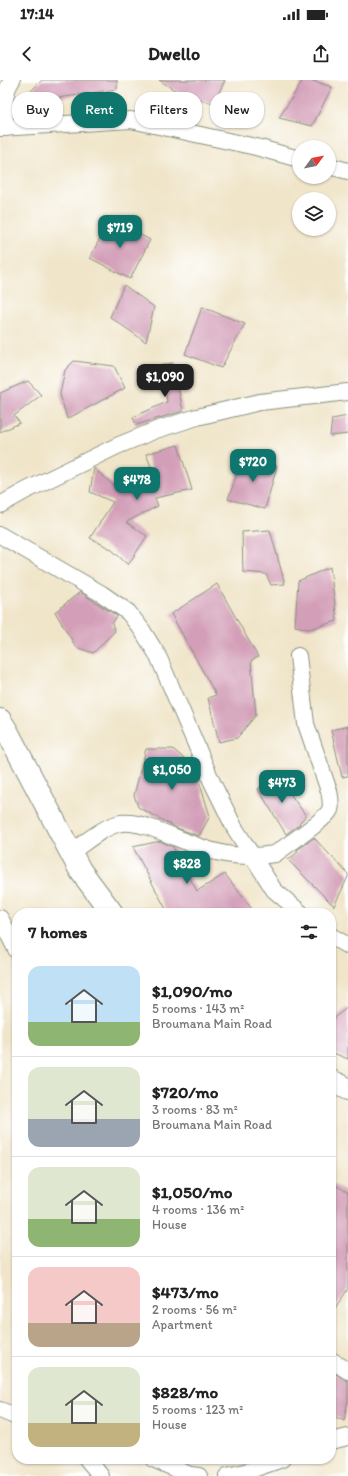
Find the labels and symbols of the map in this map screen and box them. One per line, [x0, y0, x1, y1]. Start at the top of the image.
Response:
north arrow [292, 140, 336, 184]
pin: $719 [96, 215, 144, 249]
pin: $1,090 [132, 364, 198, 398]
pin: $720 [229, 449, 277, 483]
pin: $478 [113, 467, 161, 501]
pin: $1,050 [139, 757, 205, 791]
pin: $473 [258, 770, 306, 804]
pin: $828 [163, 851, 211, 885]

